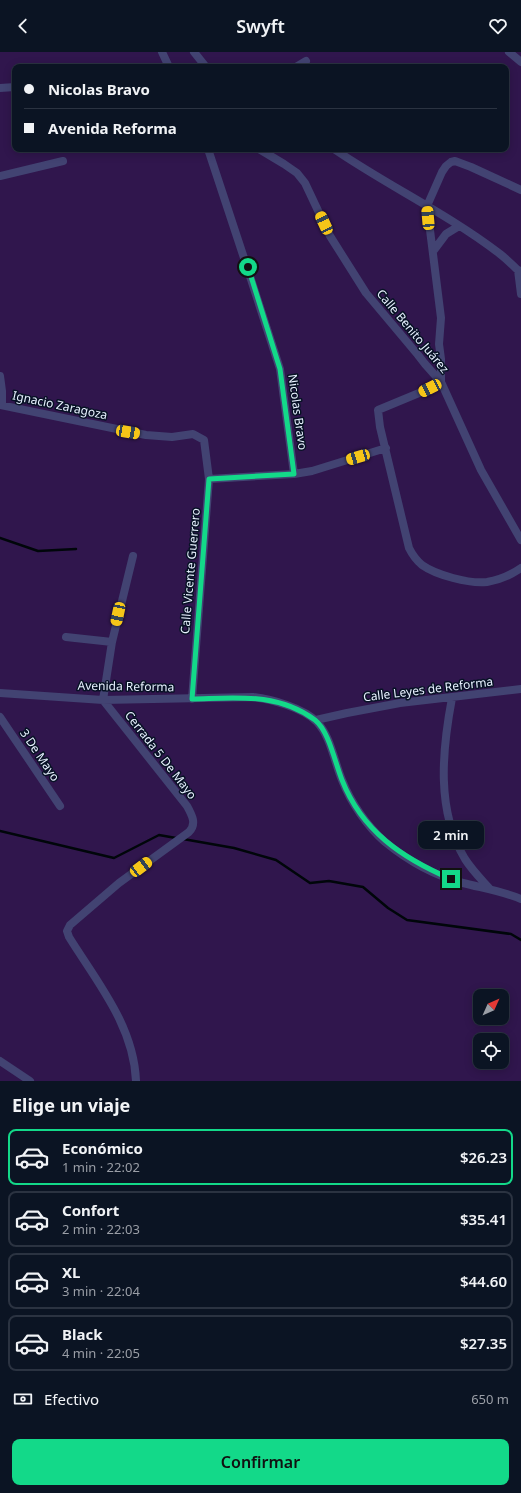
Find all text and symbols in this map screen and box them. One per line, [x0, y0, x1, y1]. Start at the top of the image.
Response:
text: Swyft [236, 14, 285, 38]
icon: back [12, 15, 34, 37]
icon: heart [487, 15, 509, 37]
text: Nicolas Bravo [48, 79, 150, 99]
text: Avenida Reforma [48, 118, 177, 138]
car [421, 206, 435, 230]
car [313, 210, 335, 236]
route start [239, 258, 257, 276]
street label: Calle Benito Juárez [373, 285, 453, 377]
street label: Nicolas Bravo [284, 373, 312, 451]
car [417, 377, 443, 399]
street label: Ignacio Zaragoza [11, 387, 109, 423]
car [115, 424, 141, 440]
car [345, 448, 371, 466]
street label: Calle Vicente Guerrero [176, 507, 204, 635]
car [110, 601, 126, 627]
street label: Calle Leyes de Reforma [362, 673, 494, 705]
street label: Avenida Reforma [77, 677, 175, 695]
street label: Cerrada 5 De Mayo [121, 707, 201, 803]
street label: 3 De Mayo [16, 726, 64, 784]
callout: 2 min [418, 821, 484, 849]
text: 2 min [433, 826, 469, 844]
car [128, 855, 154, 879]
route end [442, 870, 460, 888]
north arrow [473, 989, 509, 1025]
map controls [473, 989, 509, 1069]
button: locate [473, 1033, 509, 1069]
text: Elige un viaje [12, 1093, 130, 1117]
text: Económico [62, 1138, 143, 1158]
icon: car [14, 1139, 50, 1175]
text: $26.23 [460, 1147, 507, 1167]
text: 1 min · 22:02 [62, 1158, 140, 1176]
text: Confort [62, 1200, 119, 1220]
icon: car [14, 1201, 50, 1237]
text: $35.41 [460, 1209, 507, 1229]
text: 2 min · 22:03 [62, 1220, 140, 1238]
text: XL [62, 1262, 80, 1282]
icon: car [14, 1263, 50, 1299]
text: $44.60 [460, 1271, 507, 1291]
text: 3 min · 22:04 [62, 1282, 140, 1300]
text: Black [62, 1324, 102, 1344]
icon: car [14, 1325, 50, 1361]
text: $27.35 [460, 1333, 507, 1353]
text: 4 min · 22:05 [62, 1344, 140, 1362]
icon: cash [12, 1388, 34, 1410]
text: Efectivo [44, 1389, 99, 1409]
text: 650 m [471, 1390, 509, 1408]
button: Confirmar [12, 1439, 509, 1485]

